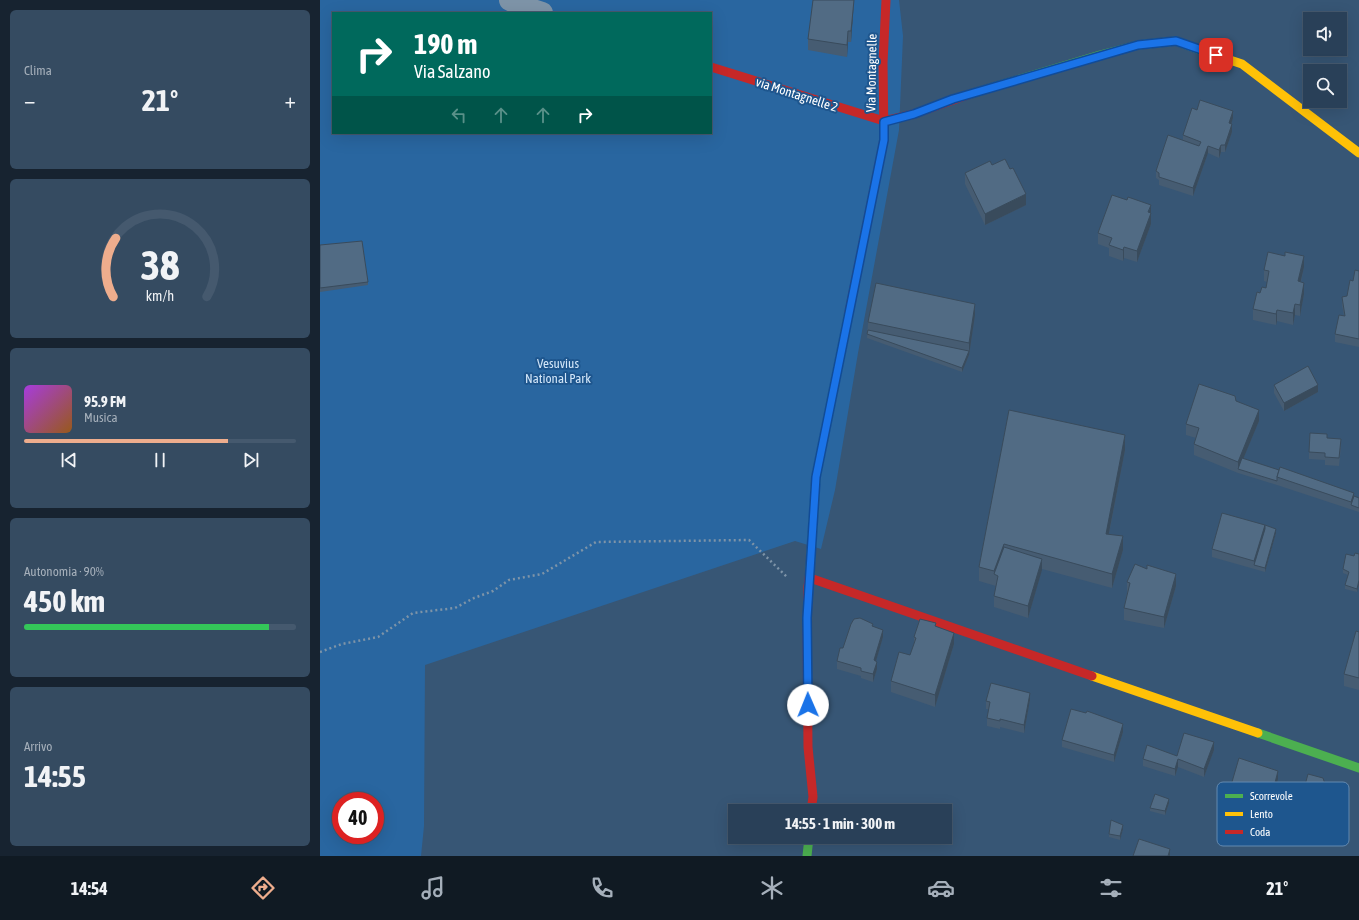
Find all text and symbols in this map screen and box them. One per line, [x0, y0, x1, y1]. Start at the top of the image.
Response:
map controls [1303, 12, 1347, 108]
button: sound [1303, 12, 1347, 56]
icon: right [348, 28, 400, 80]
text: 190 m [414, 28, 477, 60]
street label: Via Montagnelle [863, 34, 880, 112]
pin [1199, 38, 1233, 72]
icon: arrive [1205, 44, 1227, 66]
text: Via Salzano [414, 61, 491, 82]
text: Clima [24, 63, 52, 78]
button: search [1303, 64, 1347, 108]
street label: via Montagnelle 2 [754, 74, 840, 115]
text: 21° [142, 83, 178, 117]
text: − [24, 87, 35, 113]
text: + [285, 87, 296, 113]
icon: left [448, 104, 470, 126]
icon: ahead [490, 104, 512, 126]
icon: ahead [532, 104, 554, 126]
icon: right [574, 104, 596, 126]
text: 38 [140, 241, 180, 289]
text: km/h [146, 287, 174, 303]
park label: Vesuvius National Park [525, 356, 591, 386]
text: 95.9 FM [84, 393, 126, 410]
text: Musica [84, 410, 117, 425]
icon: previous [58, 449, 80, 471]
icon: pause [149, 449, 171, 471]
icon: next [240, 449, 262, 471]
text: Autonomia · 90% [24, 564, 104, 579]
text: 450 km [24, 584, 105, 618]
position arrow [787, 684, 829, 726]
text: Arrivo [24, 739, 52, 754]
text: 14:55 [24, 759, 86, 793]
legend [1217, 782, 1349, 846]
text: Scorrevole [1250, 790, 1293, 802]
speed limit sign: 40 [332, 792, 384, 844]
text: Lento [1250, 808, 1273, 820]
text: 14:55 · 1 min · 300 m [785, 815, 895, 832]
text: Coda [1250, 826, 1270, 838]
icon: directions [249, 874, 277, 902]
icon: music [419, 874, 447, 902]
icon: phone [588, 874, 616, 902]
icon: climate [758, 874, 786, 902]
icon: car [927, 874, 955, 902]
icon: filters [1097, 874, 1125, 902]
text: 14:54 [71, 878, 108, 899]
text: 21° [1266, 878, 1288, 899]

